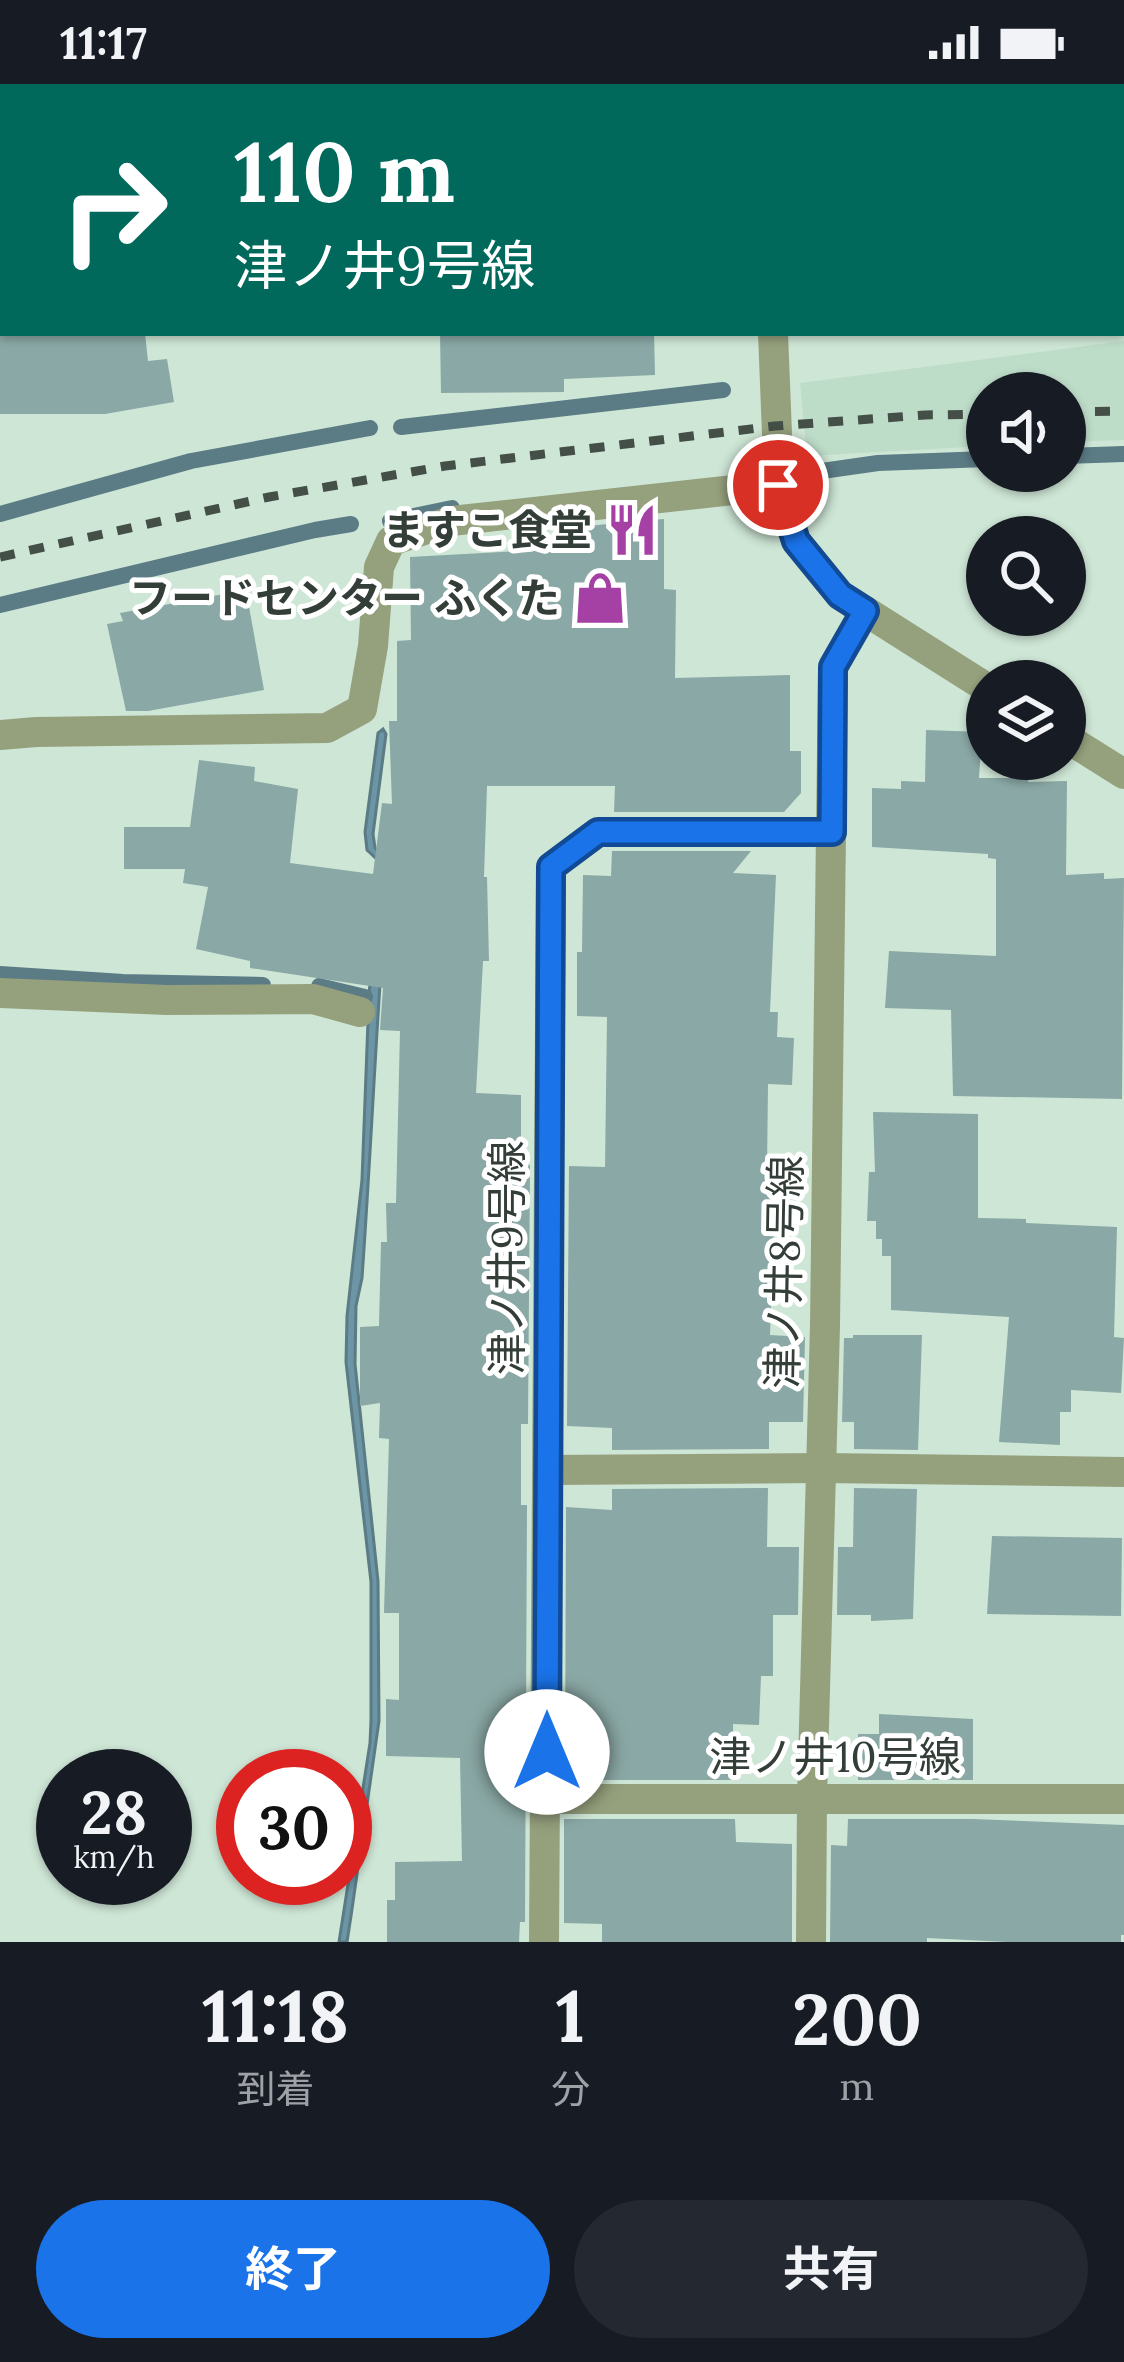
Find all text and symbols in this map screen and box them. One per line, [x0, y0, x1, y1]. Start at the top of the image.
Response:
text: 11:17 [60, 14, 147, 71]
text: 110 m [234, 117, 455, 225]
icon: right [36, 132, 192, 288]
text: 津ノ井9号線 [234, 231, 535, 300]
map controls [966, 372, 1086, 780]
button: sound [966, 372, 1086, 492]
pin [727, 434, 829, 536]
icon: arrive [745, 452, 811, 518]
restaurant icon: ますこ食堂 [603, 501, 661, 559]
place label: ますこ食堂 [382, 503, 592, 557]
button: search [966, 516, 1086, 636]
shop icon: フードセンター ふくた [571, 569, 629, 627]
place label: フードセンター ふくた [129, 571, 560, 625]
button: layers [966, 660, 1086, 780]
street label: 津ノ井9号線 [480, 1141, 534, 1375]
street label: 津ノ井8号線 [755, 1155, 813, 1389]
position arrow [484, 1689, 610, 1815]
street label: 津ノ井10号線 [709, 1730, 961, 1784]
speed limit sign: 30 [216, 1749, 372, 1905]
text: 28 [81, 1774, 147, 1850]
text: km/h [73, 1838, 155, 1876]
text: 11:18 [202, 1970, 349, 2062]
text: 1 [556, 1970, 585, 2062]
text: 200 [792, 1973, 922, 2065]
text: m [840, 2061, 874, 2111]
text: 到着 [236, 2064, 314, 2114]
text: 分 [551, 2064, 590, 2114]
button: 終了 [36, 2200, 550, 2338]
button: 共有 [574, 2200, 1088, 2338]

